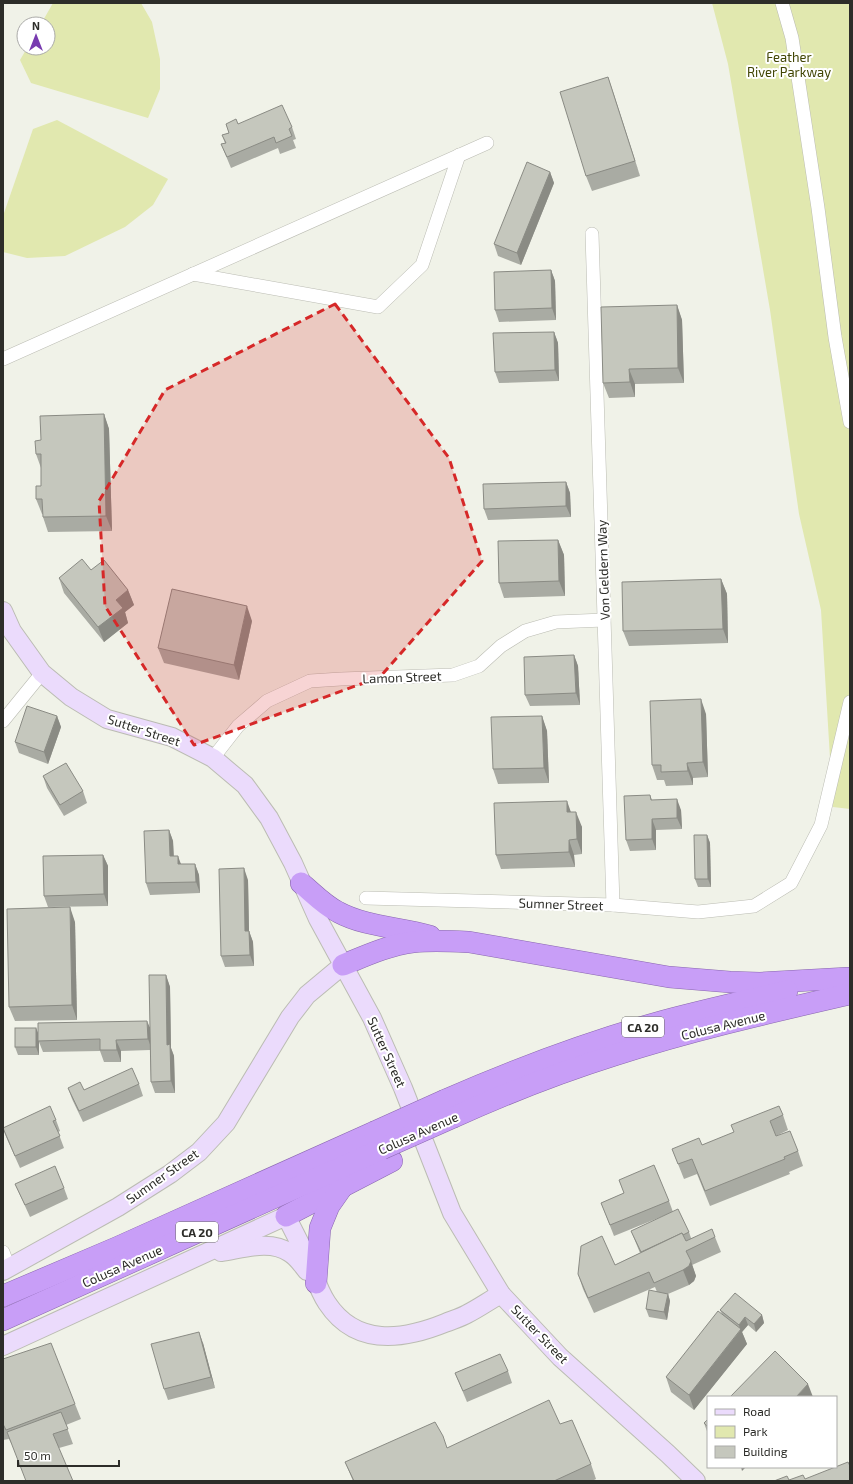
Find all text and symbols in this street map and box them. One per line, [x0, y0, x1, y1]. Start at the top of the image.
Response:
north arrow [16, 16, 56, 56]
text: N [32, 19, 40, 32]
park label: Feather River Parkway [747, 49, 831, 80]
street label: Von Geldern Way [593, 519, 613, 620]
street label: Lamon Street [362, 668, 442, 686]
street label: Sutter Street [106, 711, 182, 749]
street label: Sumner Street [518, 895, 604, 913]
street label: Colusa Avenue [679, 1007, 767, 1043]
street label: Sutter Street [364, 1014, 410, 1090]
road number: CA 20 [622, 1017, 664, 1037]
street label: Colusa Avenue [375, 1108, 461, 1158]
street label: Sumner Street [123, 1145, 201, 1207]
road number: CA 20 [176, 1222, 218, 1242]
street label: Colusa Avenue [79, 1241, 165, 1291]
street label: Sutter Street [508, 1301, 572, 1367]
legend [707, 1396, 837, 1468]
text: Road [743, 1404, 771, 1418]
text: Park [743, 1424, 768, 1438]
scale bar [18, 1442, 119, 1468]
text: Building [743, 1444, 788, 1458]
text: 50 m [24, 1448, 51, 1462]

